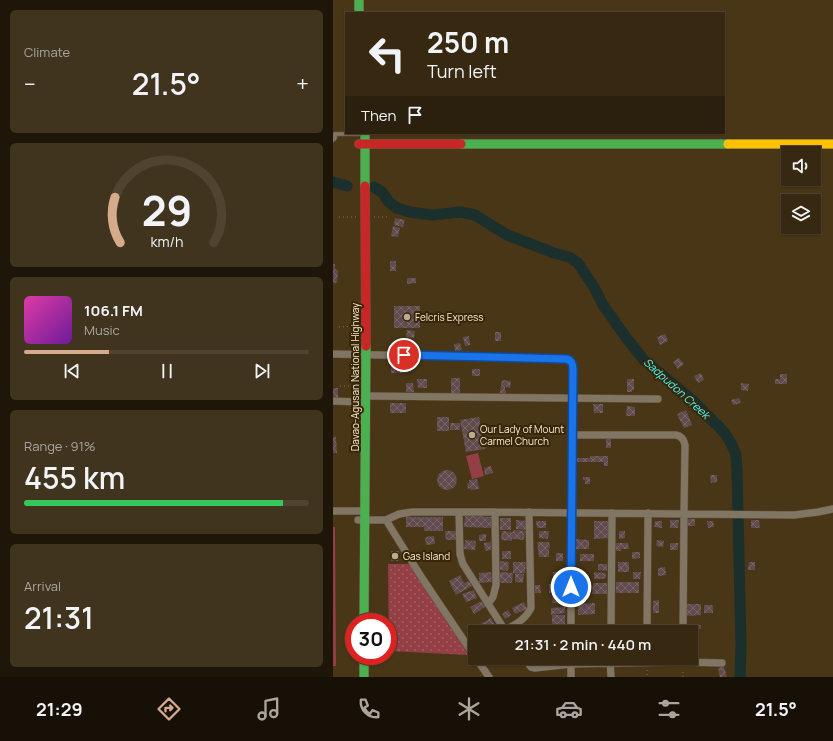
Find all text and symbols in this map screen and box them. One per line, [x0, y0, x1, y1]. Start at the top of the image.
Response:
text: 250 m [427, 23, 509, 61]
icon: left [361, 28, 413, 80]
text: Climate [24, 43, 70, 61]
text: Turn left [427, 59, 497, 83]
text: 21.5° [132, 63, 200, 104]
text: − [24, 69, 36, 99]
text: + [296, 69, 309, 99]
icon: arrive [404, 104, 426, 126]
text: Then [361, 105, 396, 126]
map controls [781, 146, 821, 234]
button: sound [781, 146, 821, 186]
text: 29 [141, 182, 192, 238]
button: layers [781, 194, 821, 234]
text: km/h [150, 232, 183, 251]
text: 106.1 FM [84, 300, 143, 321]
street label: Davao-Agusan National Highway [348, 302, 362, 451]
place label: Felcris Express [415, 310, 484, 324]
marker: Felcris Express [402, 312, 412, 322]
text: Music [84, 321, 120, 339]
pin [387, 338, 421, 372]
icon: arrive [393, 344, 415, 366]
water label: Sadpudon Creek [641, 354, 714, 423]
icon: previous [61, 360, 83, 382]
icon: pause [156, 360, 178, 382]
icon: next [251, 360, 273, 382]
place label: Our Lady of Mount Carmel Church [480, 422, 564, 448]
marker: Our Lady of Mount Carmel Church [467, 430, 477, 440]
text: Range · 91% [24, 437, 95, 455]
text: 455 km [24, 457, 125, 498]
place label: Gas Island [403, 549, 450, 563]
marker: Gas Island [390, 551, 400, 561]
position arrow [550, 566, 592, 608]
text: Arrival [24, 577, 61, 595]
text: 21:31 [24, 597, 94, 638]
speed limit sign: 30 [345, 613, 397, 665]
text: 21:31 · 2 min · 440 m [515, 634, 651, 655]
icon: directions [155, 695, 183, 723]
icon: music [255, 695, 283, 723]
icon: phone [355, 695, 383, 723]
icon: climate [455, 695, 483, 723]
icon: car [555, 695, 583, 723]
icon: filters [655, 695, 683, 723]
text: 21:29 [36, 697, 83, 721]
text: 21.5° [755, 697, 797, 721]

